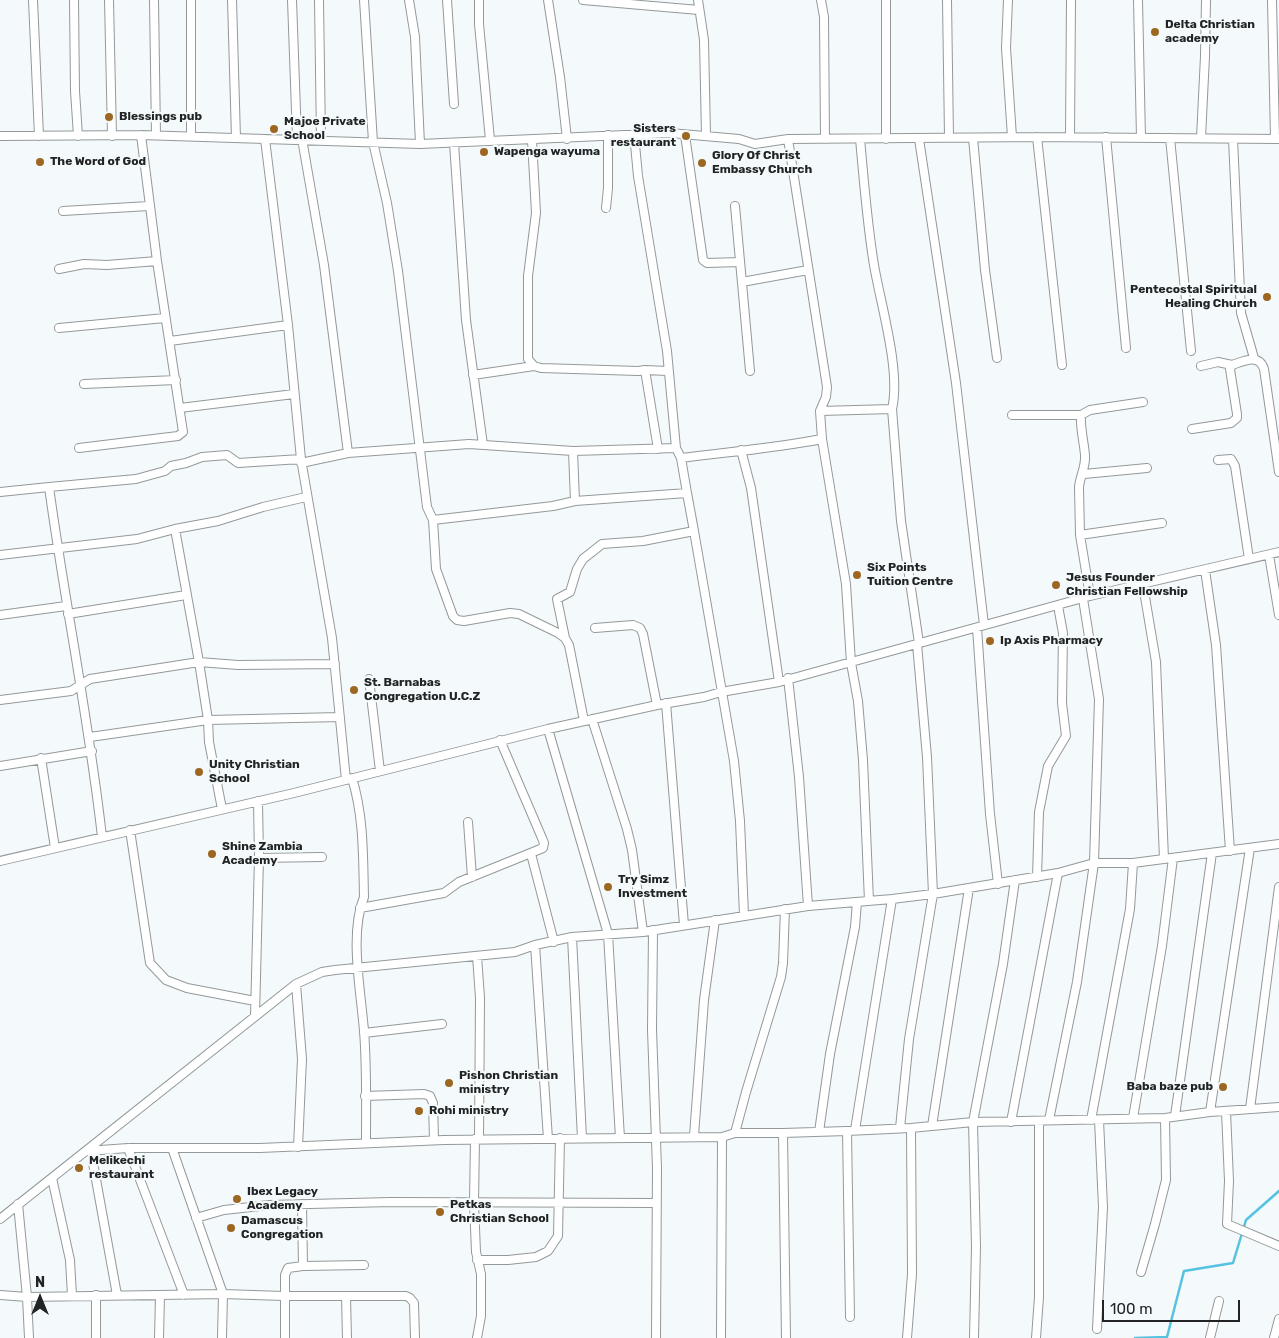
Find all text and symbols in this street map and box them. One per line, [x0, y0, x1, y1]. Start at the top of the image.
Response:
place label: Delta Christian academy [1165, 18, 1255, 46]
marker: Delta Christian academy [1149, 26, 1161, 38]
place label: Blessings pub [119, 110, 202, 124]
marker: Blessings pub [103, 111, 115, 123]
place label: Majoe Private School [284, 115, 366, 143]
place label: Sisters restaurant [611, 122, 676, 150]
marker: Majoe Private School [268, 123, 280, 135]
marker: Sisters restaurant [680, 130, 692, 142]
place label: Wapenga wayuma [494, 145, 600, 159]
marker: Wapenga wayuma [478, 146, 490, 158]
place label: Glory Of Christ Embassy Church [712, 149, 812, 177]
place label: The Word of God [50, 155, 146, 169]
marker: The Word of God [34, 156, 46, 168]
marker: Glory Of Christ Embassy Church [696, 157, 708, 169]
place label: Pentecostal Spiritual Healing Church [1130, 283, 1257, 311]
marker: Pentecostal Spiritual Healing Church [1261, 291, 1273, 303]
place label: Six Points Tuition Centre [867, 561, 953, 589]
marker: Six Points Tuition Centre [851, 569, 863, 581]
place label: Jesus Founder Christian Fellowship [1066, 571, 1188, 599]
marker: Jesus Founder Christian Fellowship [1050, 579, 1062, 591]
place label: Ip Axis Pharmacy [1000, 634, 1103, 648]
marker: Ip Axis Pharmacy [984, 635, 996, 647]
place label: St. Barnabas Congregation U.C.Z [364, 676, 480, 704]
marker: St. Barnabas Congregation U.C.Z [348, 684, 360, 696]
place label: Unity Christian School [209, 758, 300, 786]
marker: Unity Christian School [193, 766, 205, 778]
place label: Shine Zambia Academy [222, 840, 303, 868]
marker: Shine Zambia Academy [206, 848, 218, 860]
place label: Try Simz Investment [618, 873, 687, 901]
marker: Try Simz Investment [602, 881, 614, 893]
place label: Pishon Christian ministry [459, 1069, 558, 1097]
marker: Pishon Christian ministry [443, 1077, 455, 1089]
place label: Baba baze pub [1127, 1080, 1213, 1094]
marker: Baba baze pub [1217, 1081, 1229, 1093]
place label: Rohi ministry [429, 1104, 509, 1118]
marker: Rohi ministry [413, 1105, 425, 1117]
place label: Melikechi restaurant [89, 1154, 154, 1182]
marker: Melikechi restaurant [73, 1162, 85, 1174]
place label: Ibex Legacy Academy [247, 1185, 318, 1213]
marker: Ibex Legacy Academy [231, 1193, 243, 1205]
place label: Petkas Christian School [450, 1198, 549, 1226]
marker: Petkas Christian School [434, 1206, 446, 1218]
place label: Damascus Congregation [241, 1214, 323, 1242]
marker: Damascus Congregation [225, 1222, 237, 1234]
north arrow [15, 1273, 65, 1323]
text: N [35, 1274, 45, 1291]
scale bar [1104, 1290, 1242, 1322]
text: 100 m [1110, 1300, 1152, 1318]

